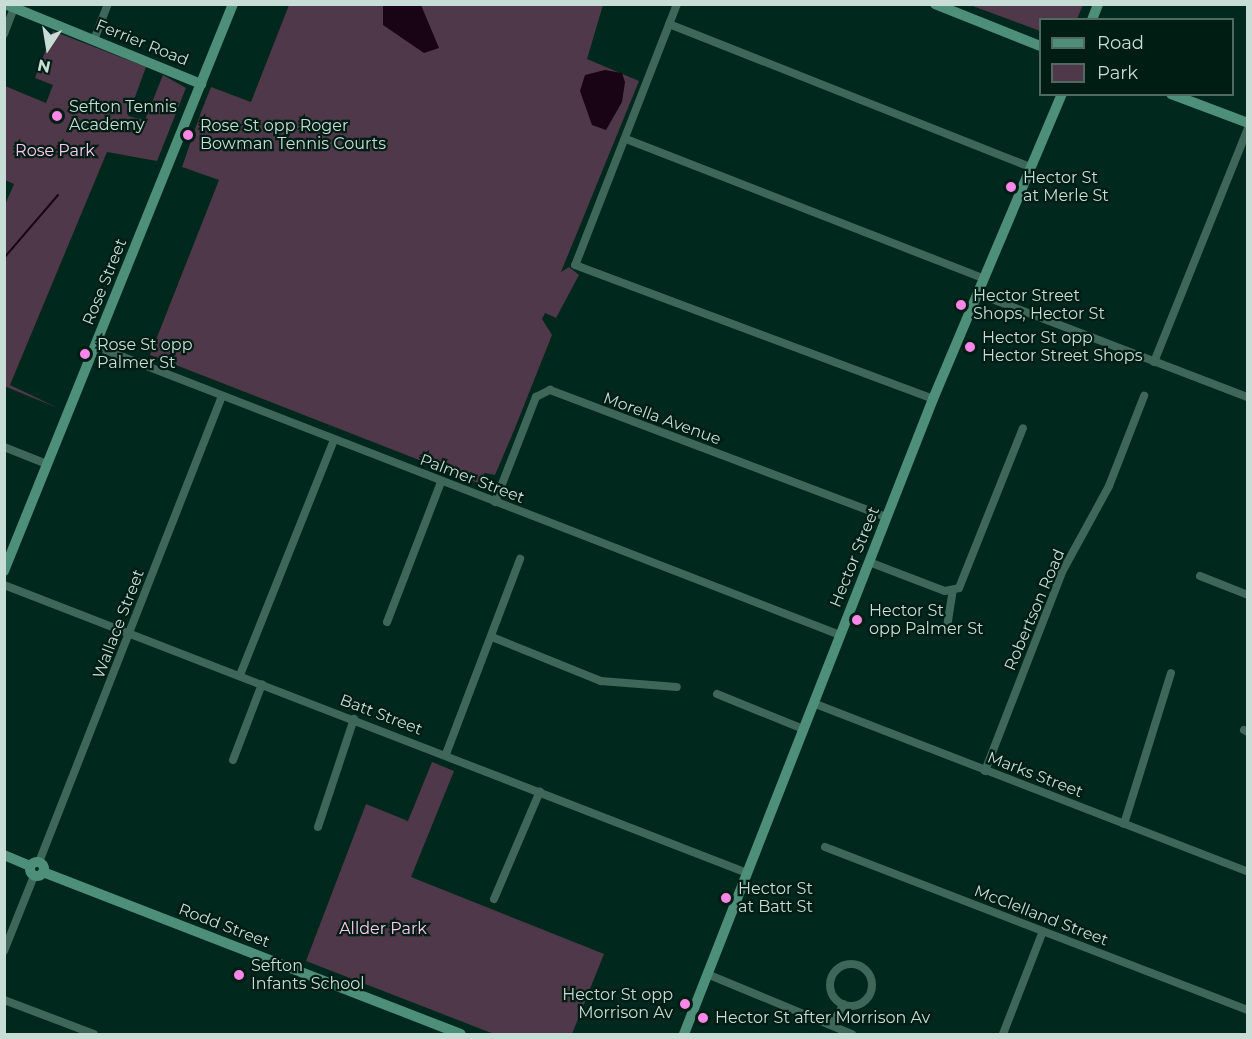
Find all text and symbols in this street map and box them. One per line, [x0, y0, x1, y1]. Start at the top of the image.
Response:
street label: Ferrier Road [93, 16, 191, 70]
north arrow [18, 18, 78, 78]
legend [1039, 18, 1234, 96]
text: Road [1097, 32, 1144, 54]
text: N [36, 55, 52, 77]
text: Park [1097, 62, 1138, 84]
place label: Sefton Tennis Academy [69, 97, 177, 135]
marker: Sefton Tennis Academy [50, 109, 64, 123]
place label: Rose St opp Roger Bowman Tennis Courts [200, 116, 386, 154]
marker: Rose St opp Roger Bowman Tennis Courts [181, 128, 195, 142]
park label: Rose Park [15, 141, 95, 161]
place label: Hector St at Merle St [1023, 168, 1109, 206]
marker: Hector St at Merle St [1004, 180, 1018, 194]
street label: Rose Street [79, 236, 131, 328]
place label: Hector Street Shops, Hector St [973, 286, 1105, 324]
marker: Hector Street Shops, Hector St [954, 298, 968, 312]
place label: Hector St opp Hector Street Shops [982, 328, 1143, 366]
place label: Rose St opp Palmer St [97, 335, 193, 373]
marker: Hector St opp Hector Street Shops [963, 340, 977, 354]
marker: Rose St opp Palmer St [78, 347, 92, 361]
street label: Morella Avenue [601, 389, 723, 449]
street label: Palmer Street [417, 450, 527, 508]
street label: Hector Street [826, 504, 884, 610]
street label: Robertson Road [1001, 546, 1069, 674]
street label: Wallace Street [89, 567, 149, 681]
place label: Hector St opp Palmer St [869, 601, 983, 639]
marker: Hector St opp Palmer St [850, 613, 864, 627]
street label: Batt Street [337, 690, 425, 740]
street label: Marks Street [985, 748, 1085, 802]
place label: Hector St at Batt St [738, 879, 813, 917]
street label: McClelland Street [971, 882, 1111, 950]
marker: Hector St at Batt St [719, 891, 733, 905]
street label: Rodd Street [176, 900, 272, 952]
park label: Allder Park [339, 919, 427, 939]
place label: Sefton Infants School [251, 956, 365, 994]
marker: Sefton Infants School [232, 968, 246, 982]
place label: Hector St opp Morrison Av [562, 985, 673, 1023]
marker: Hector St opp Morrison Av [678, 997, 692, 1011]
place label: Hector St after Morrison Av [715, 1008, 930, 1028]
marker: Hector St after Morrison Av [696, 1011, 710, 1025]

